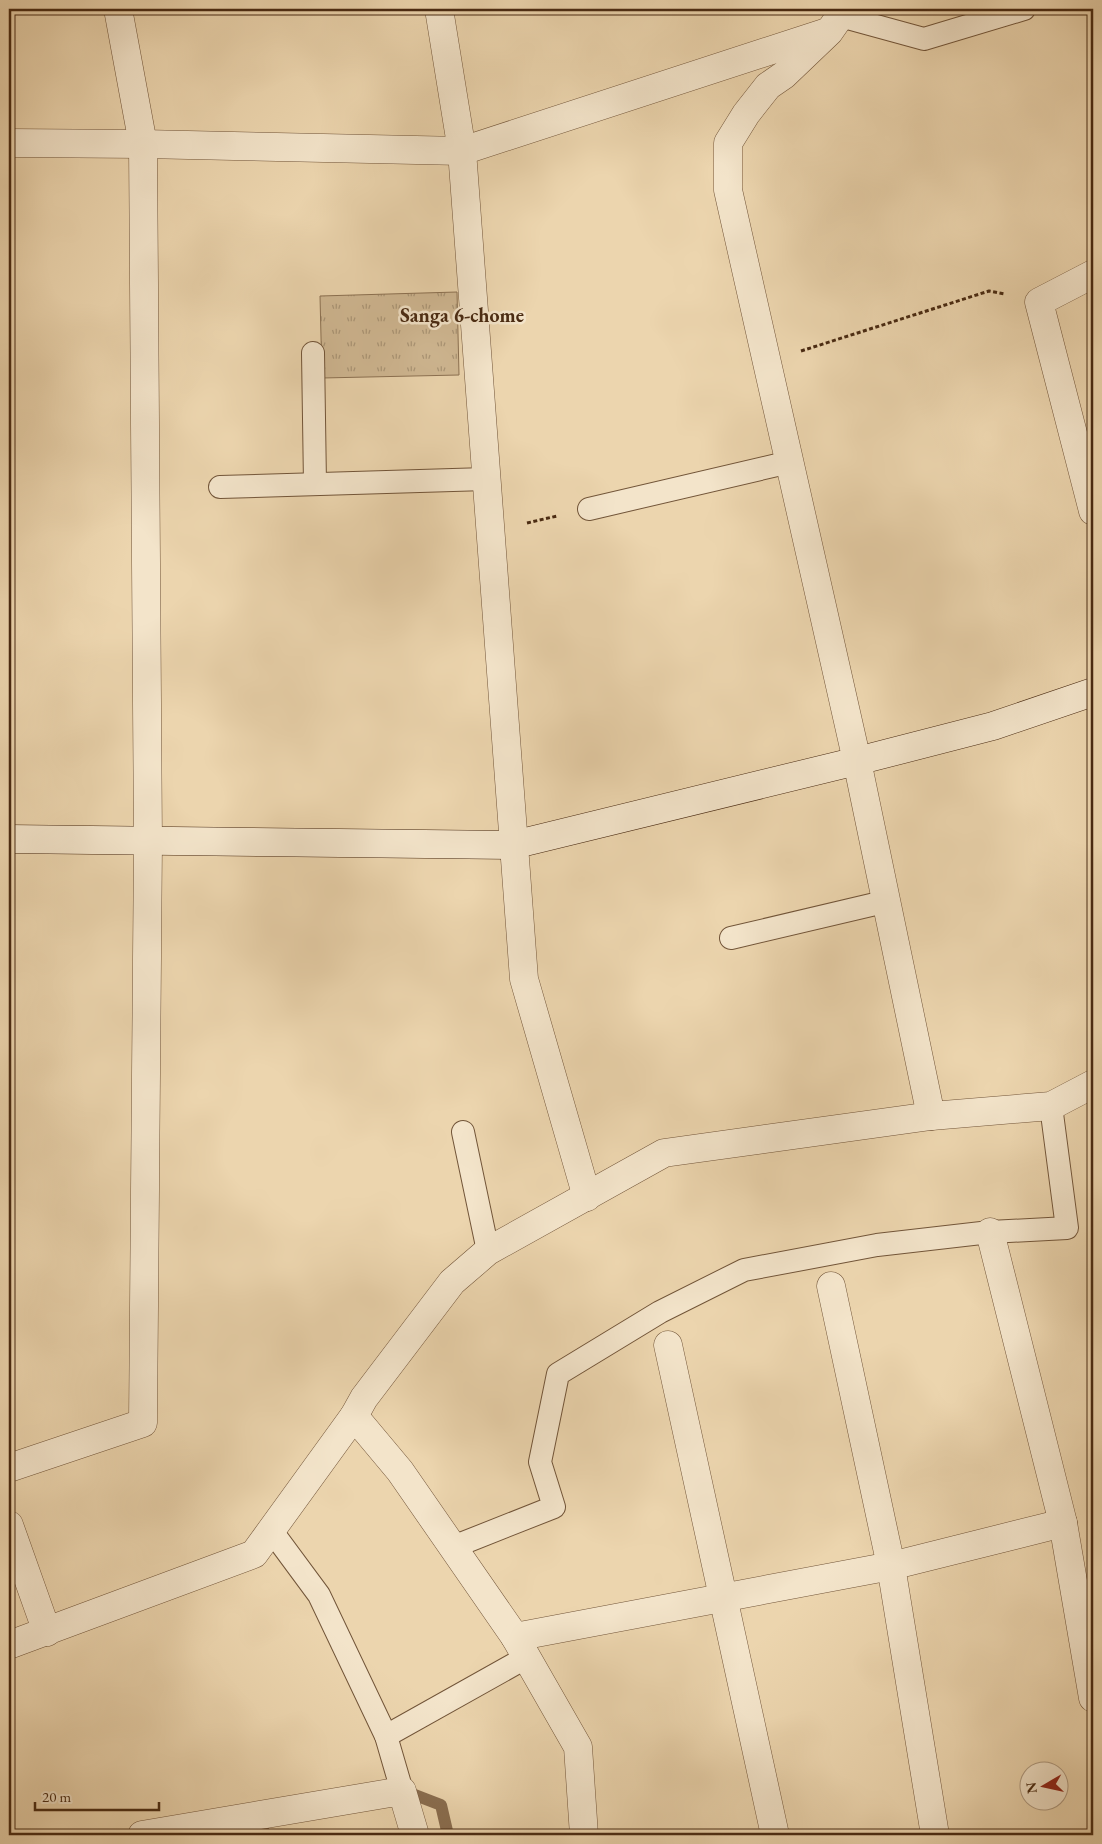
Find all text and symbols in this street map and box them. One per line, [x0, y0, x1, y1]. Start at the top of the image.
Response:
district label: Sanga 6-chome [400, 302, 524, 328]
north arrow [1020, 1762, 1070, 1812]
scale bar [35, 1779, 159, 1811]
text: N [1021, 1780, 1041, 1795]
text: 20 m [42, 1787, 71, 1806]

